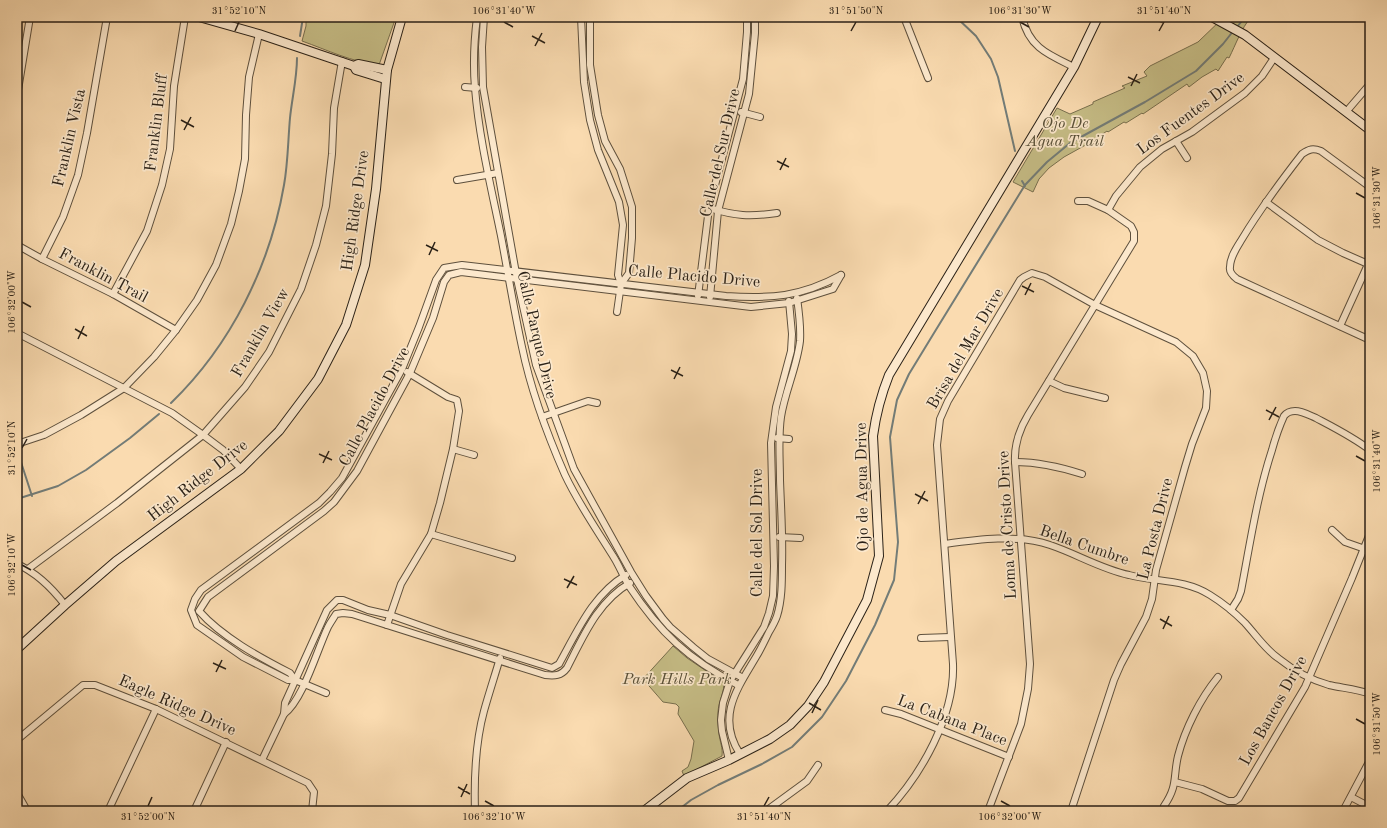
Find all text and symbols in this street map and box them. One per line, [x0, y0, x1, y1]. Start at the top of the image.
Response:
text: 31°52'10"N [212, 6, 267, 16]
text: 106°31'40"W [472, 6, 536, 16]
text: 31°51'50"N [829, 6, 884, 16]
text: 106°31'30"W [988, 6, 1052, 16]
text: 31°51'40"N [1137, 6, 1192, 16]
street label: Los Fuentes Drive [1134, 70, 1248, 158]
street label: Franklin Bluff [143, 72, 171, 173]
street label: Franklin Vista [51, 87, 89, 189]
street label: Calle del Sur Drive [698, 87, 744, 219]
park label: Ojo De Agua Trail [1025, 116, 1104, 150]
street label: High Ridge Drive [340, 150, 372, 272]
text: 106°31'30"W [1372, 166, 1382, 230]
street label: Franklin Trail [56, 246, 150, 306]
street label: Calle Placido Drive [627, 263, 761, 291]
text: 106°32'00"W [7, 270, 17, 334]
street label: Calle Parque Drive [514, 270, 558, 400]
street label: Franklin View [229, 285, 293, 380]
street label: Brisa del Mar Drive [925, 286, 1007, 412]
street label: Calle Placido Drive [337, 345, 413, 469]
text: 31°52'10"N [7, 420, 17, 475]
street label: Ojo de Agua Drive [854, 422, 872, 552]
text: 106°31'40"W [1372, 429, 1382, 493]
street label: High Ridge Drive [145, 437, 251, 525]
street label: Loma de Cristo Drive [996, 450, 1020, 600]
street label: Calle del Sol Drive [750, 469, 766, 597]
street label: La Posta Drive [1136, 476, 1176, 582]
street label: Bella Cumbre [1037, 523, 1131, 569]
text: 106°32'10"W [7, 533, 17, 597]
street label: Los Bancos Drive [1237, 654, 1311, 768]
park label: Park Hills Park [621, 672, 732, 688]
street label: Eagle Ridge Drive [116, 673, 238, 739]
text: 106°31'50"W [1372, 692, 1382, 756]
street label: La Cabana Place [895, 693, 1009, 749]
text: 31°52'00"N [121, 812, 176, 822]
text: 106°32'10"W [462, 812, 526, 822]
text: 31°51'40"N [737, 812, 792, 822]
text: 106°32'00"W [978, 812, 1042, 822]

